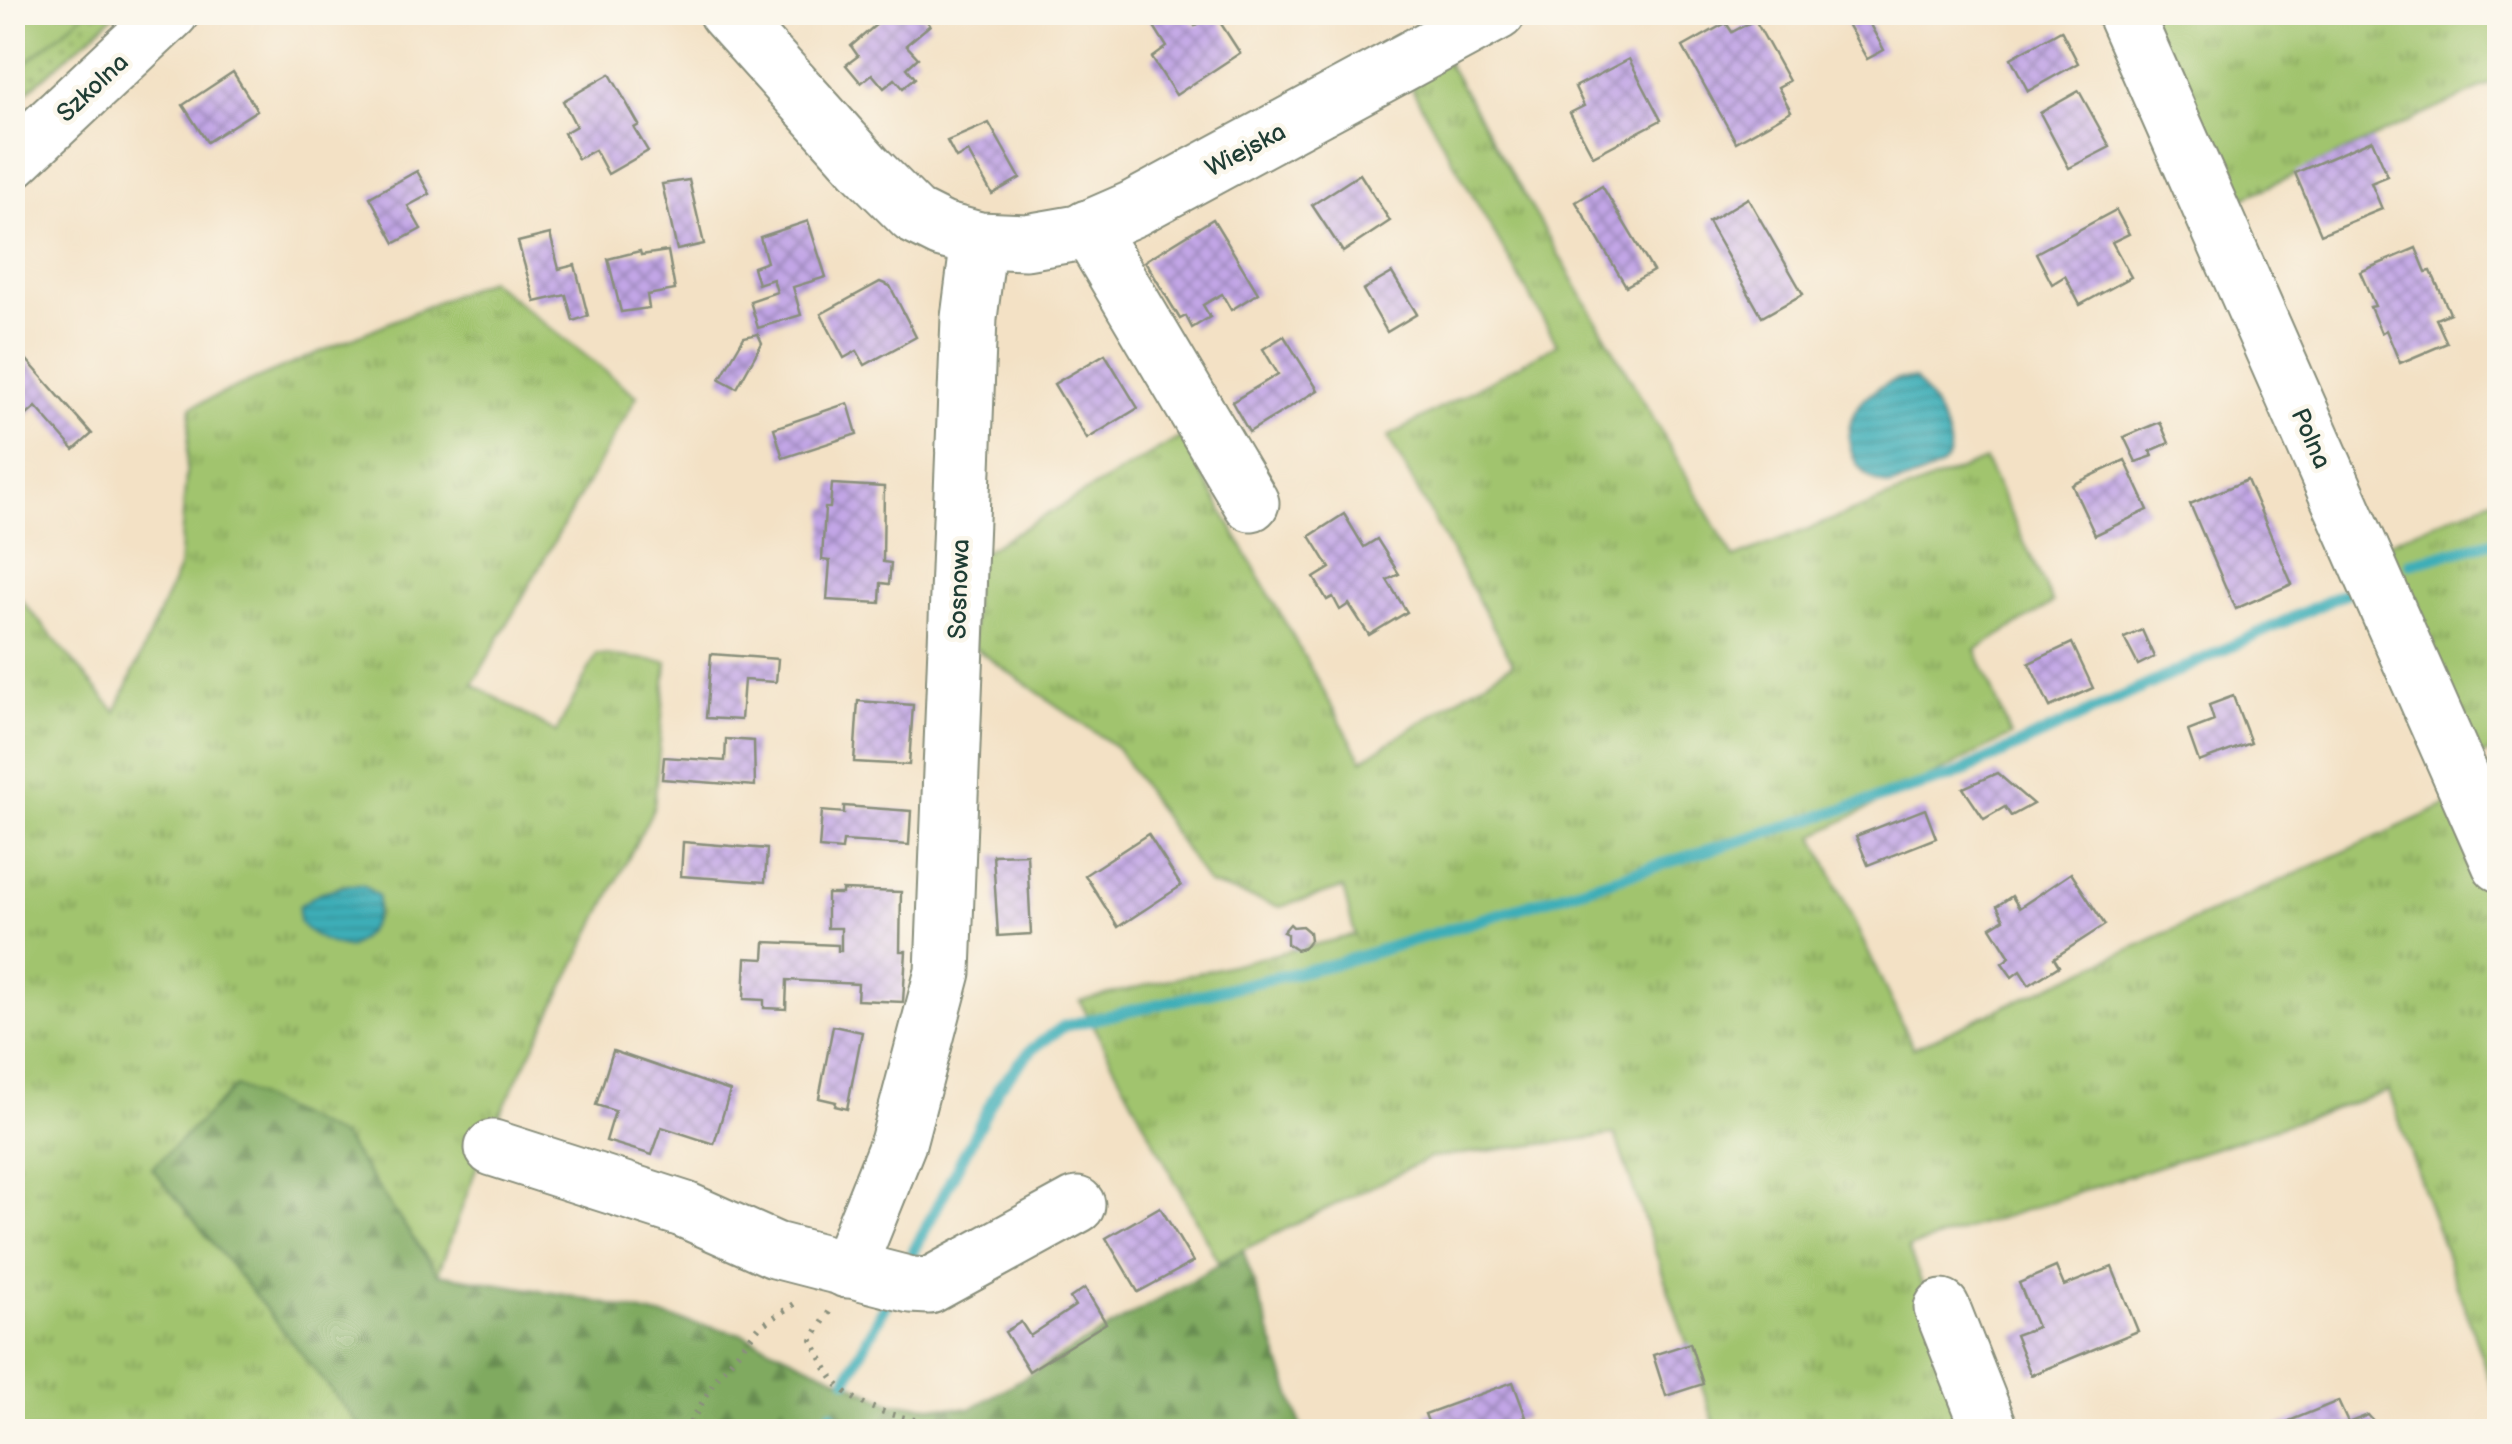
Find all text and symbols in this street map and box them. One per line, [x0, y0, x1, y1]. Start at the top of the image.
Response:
street label: Szkolna [51, 47, 135, 129]
street label: Wiejska [1200, 116, 1291, 184]
street label: Polna [2284, 404, 2338, 474]
street label: Sosnowa [942, 538, 977, 640]

